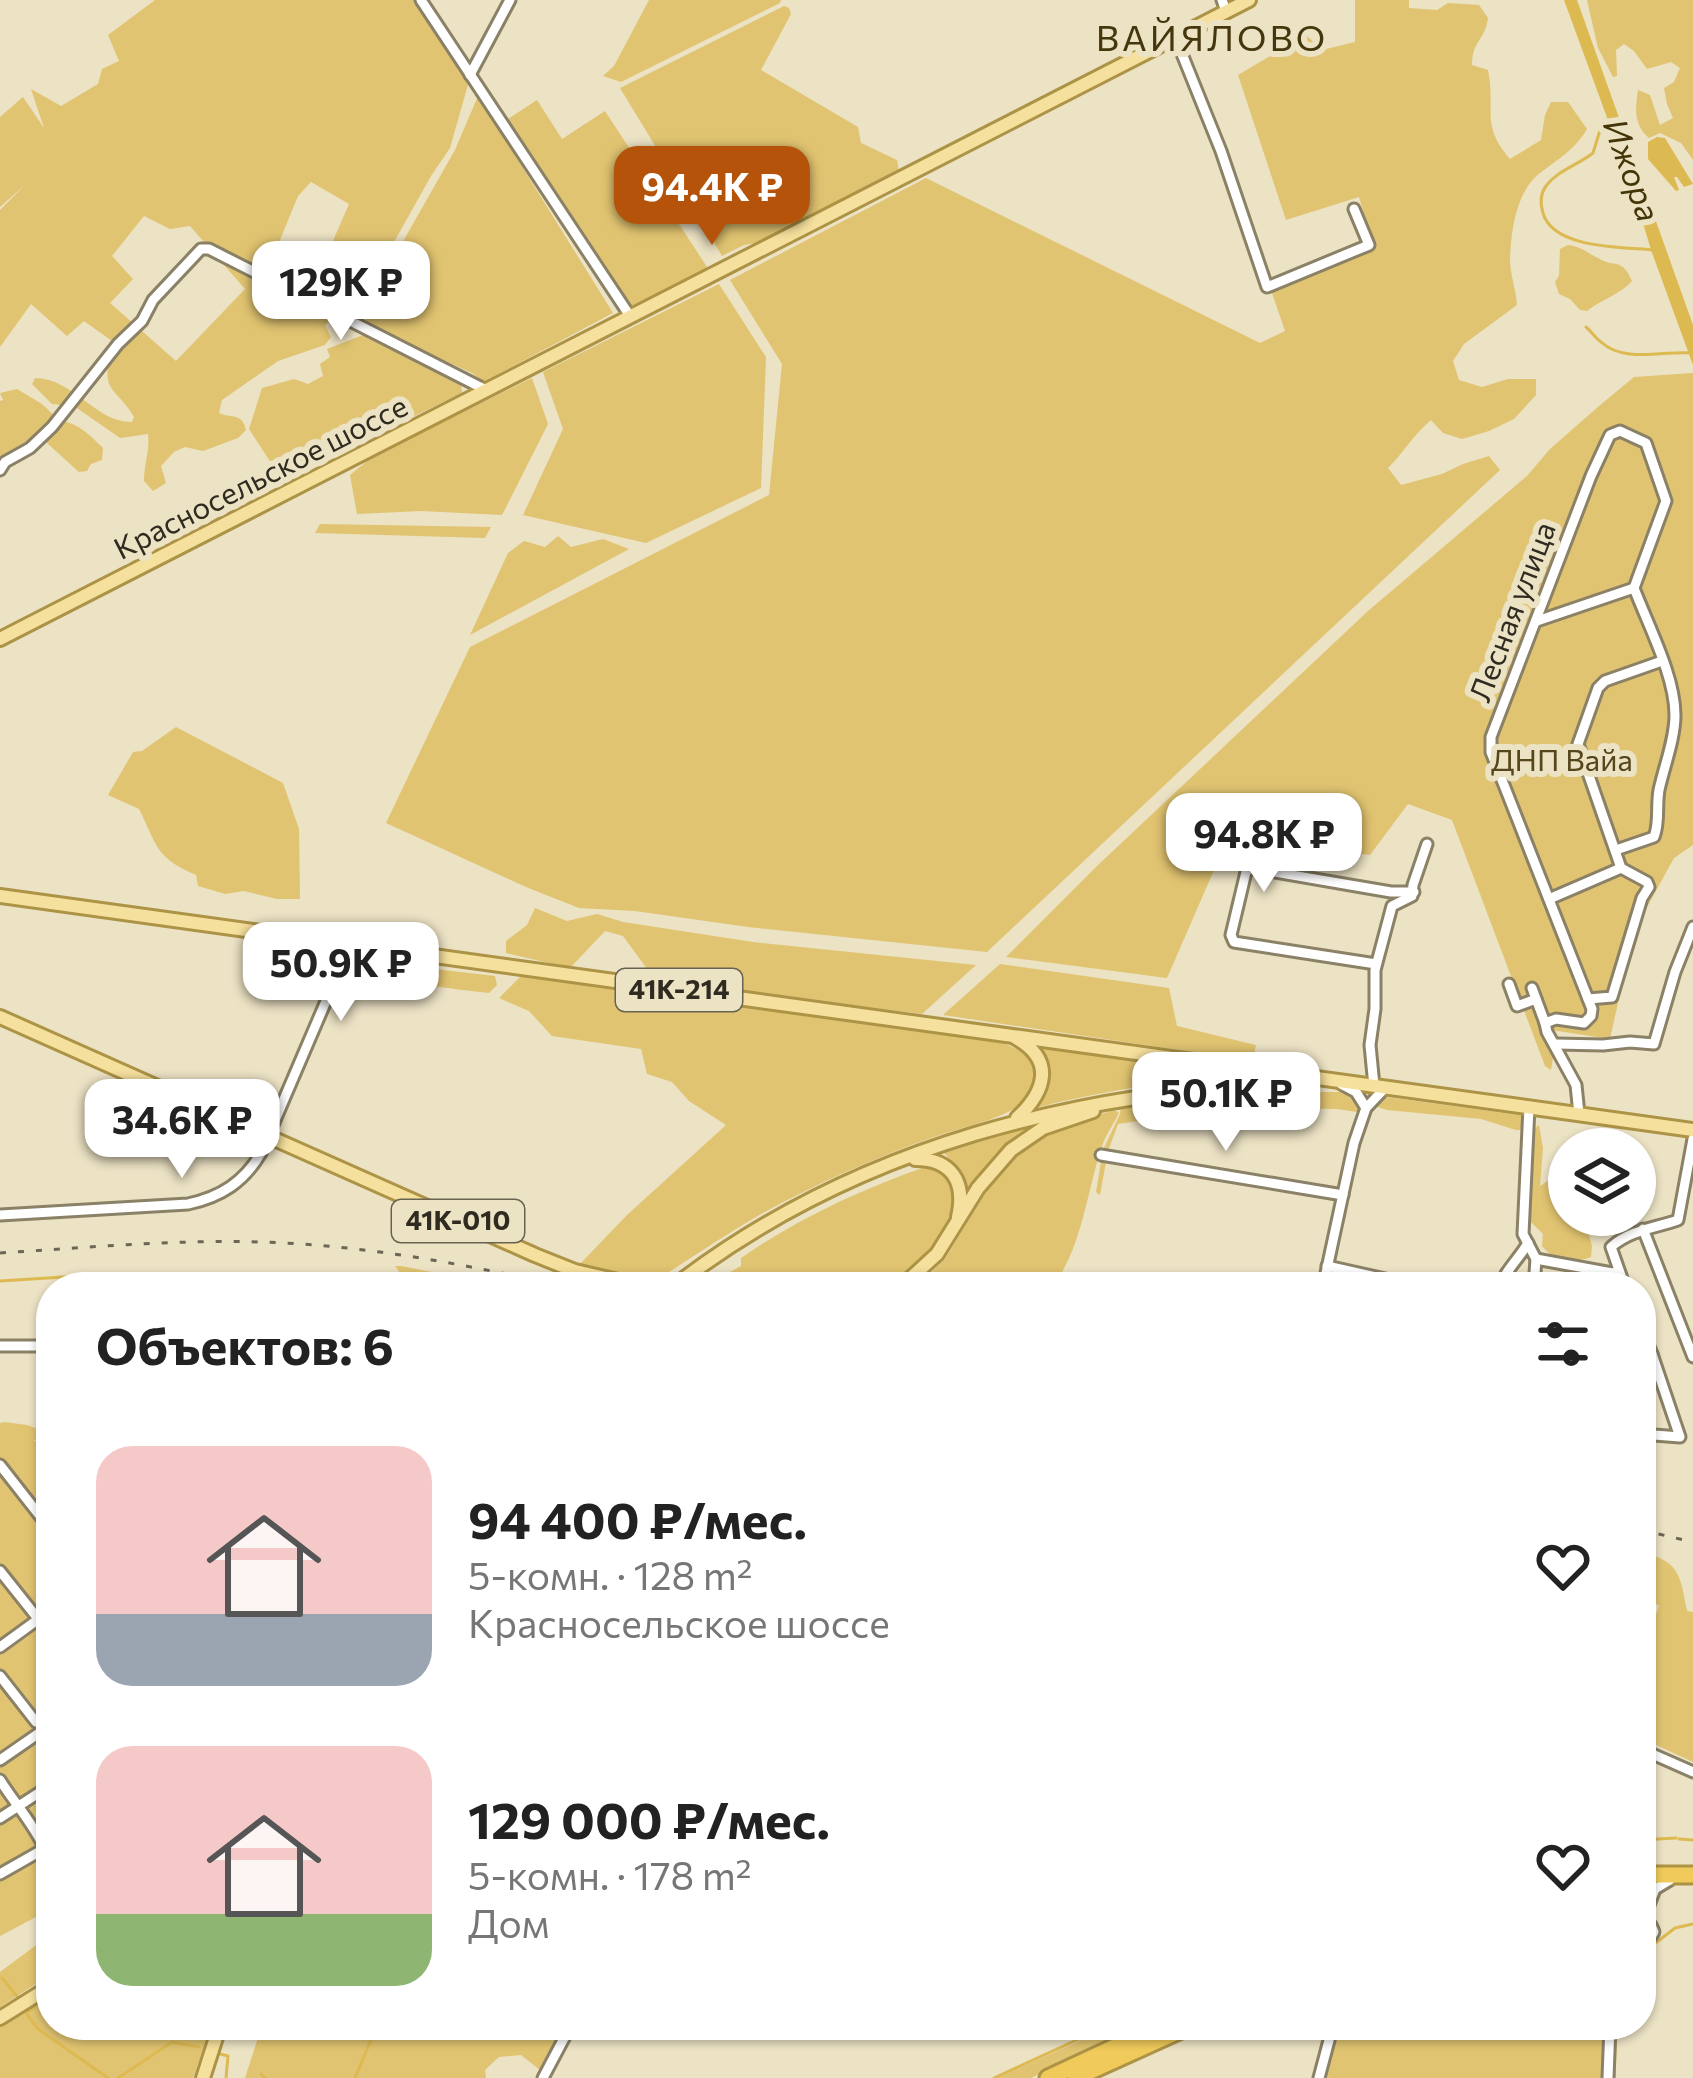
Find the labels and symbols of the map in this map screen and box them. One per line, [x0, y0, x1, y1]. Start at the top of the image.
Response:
district label: ВАЙЯЛОВО [1096, 14, 1328, 58]
water label: Ижора [1596, 112, 1671, 227]
pin: 94.4K ₽ [601, 146, 823, 248]
pin: 129K ₽ [243, 241, 439, 343]
street label: Красносельское шоссе [107, 386, 413, 566]
street label: Лесная улица [1459, 516, 1562, 706]
park label: ДНП Вайа [1491, 740, 1633, 777]
pin: 94.8K ₽ [1153, 793, 1375, 895]
pin: 50.9K ₽ [230, 922, 452, 1024]
road number: 41К-214 [616, 969, 742, 1011]
pin: 50.1K ₽ [1115, 1052, 1337, 1154]
pin: 34.6K ₽ [71, 1079, 293, 1181]
road number: 41К-010 [392, 1200, 524, 1242]

